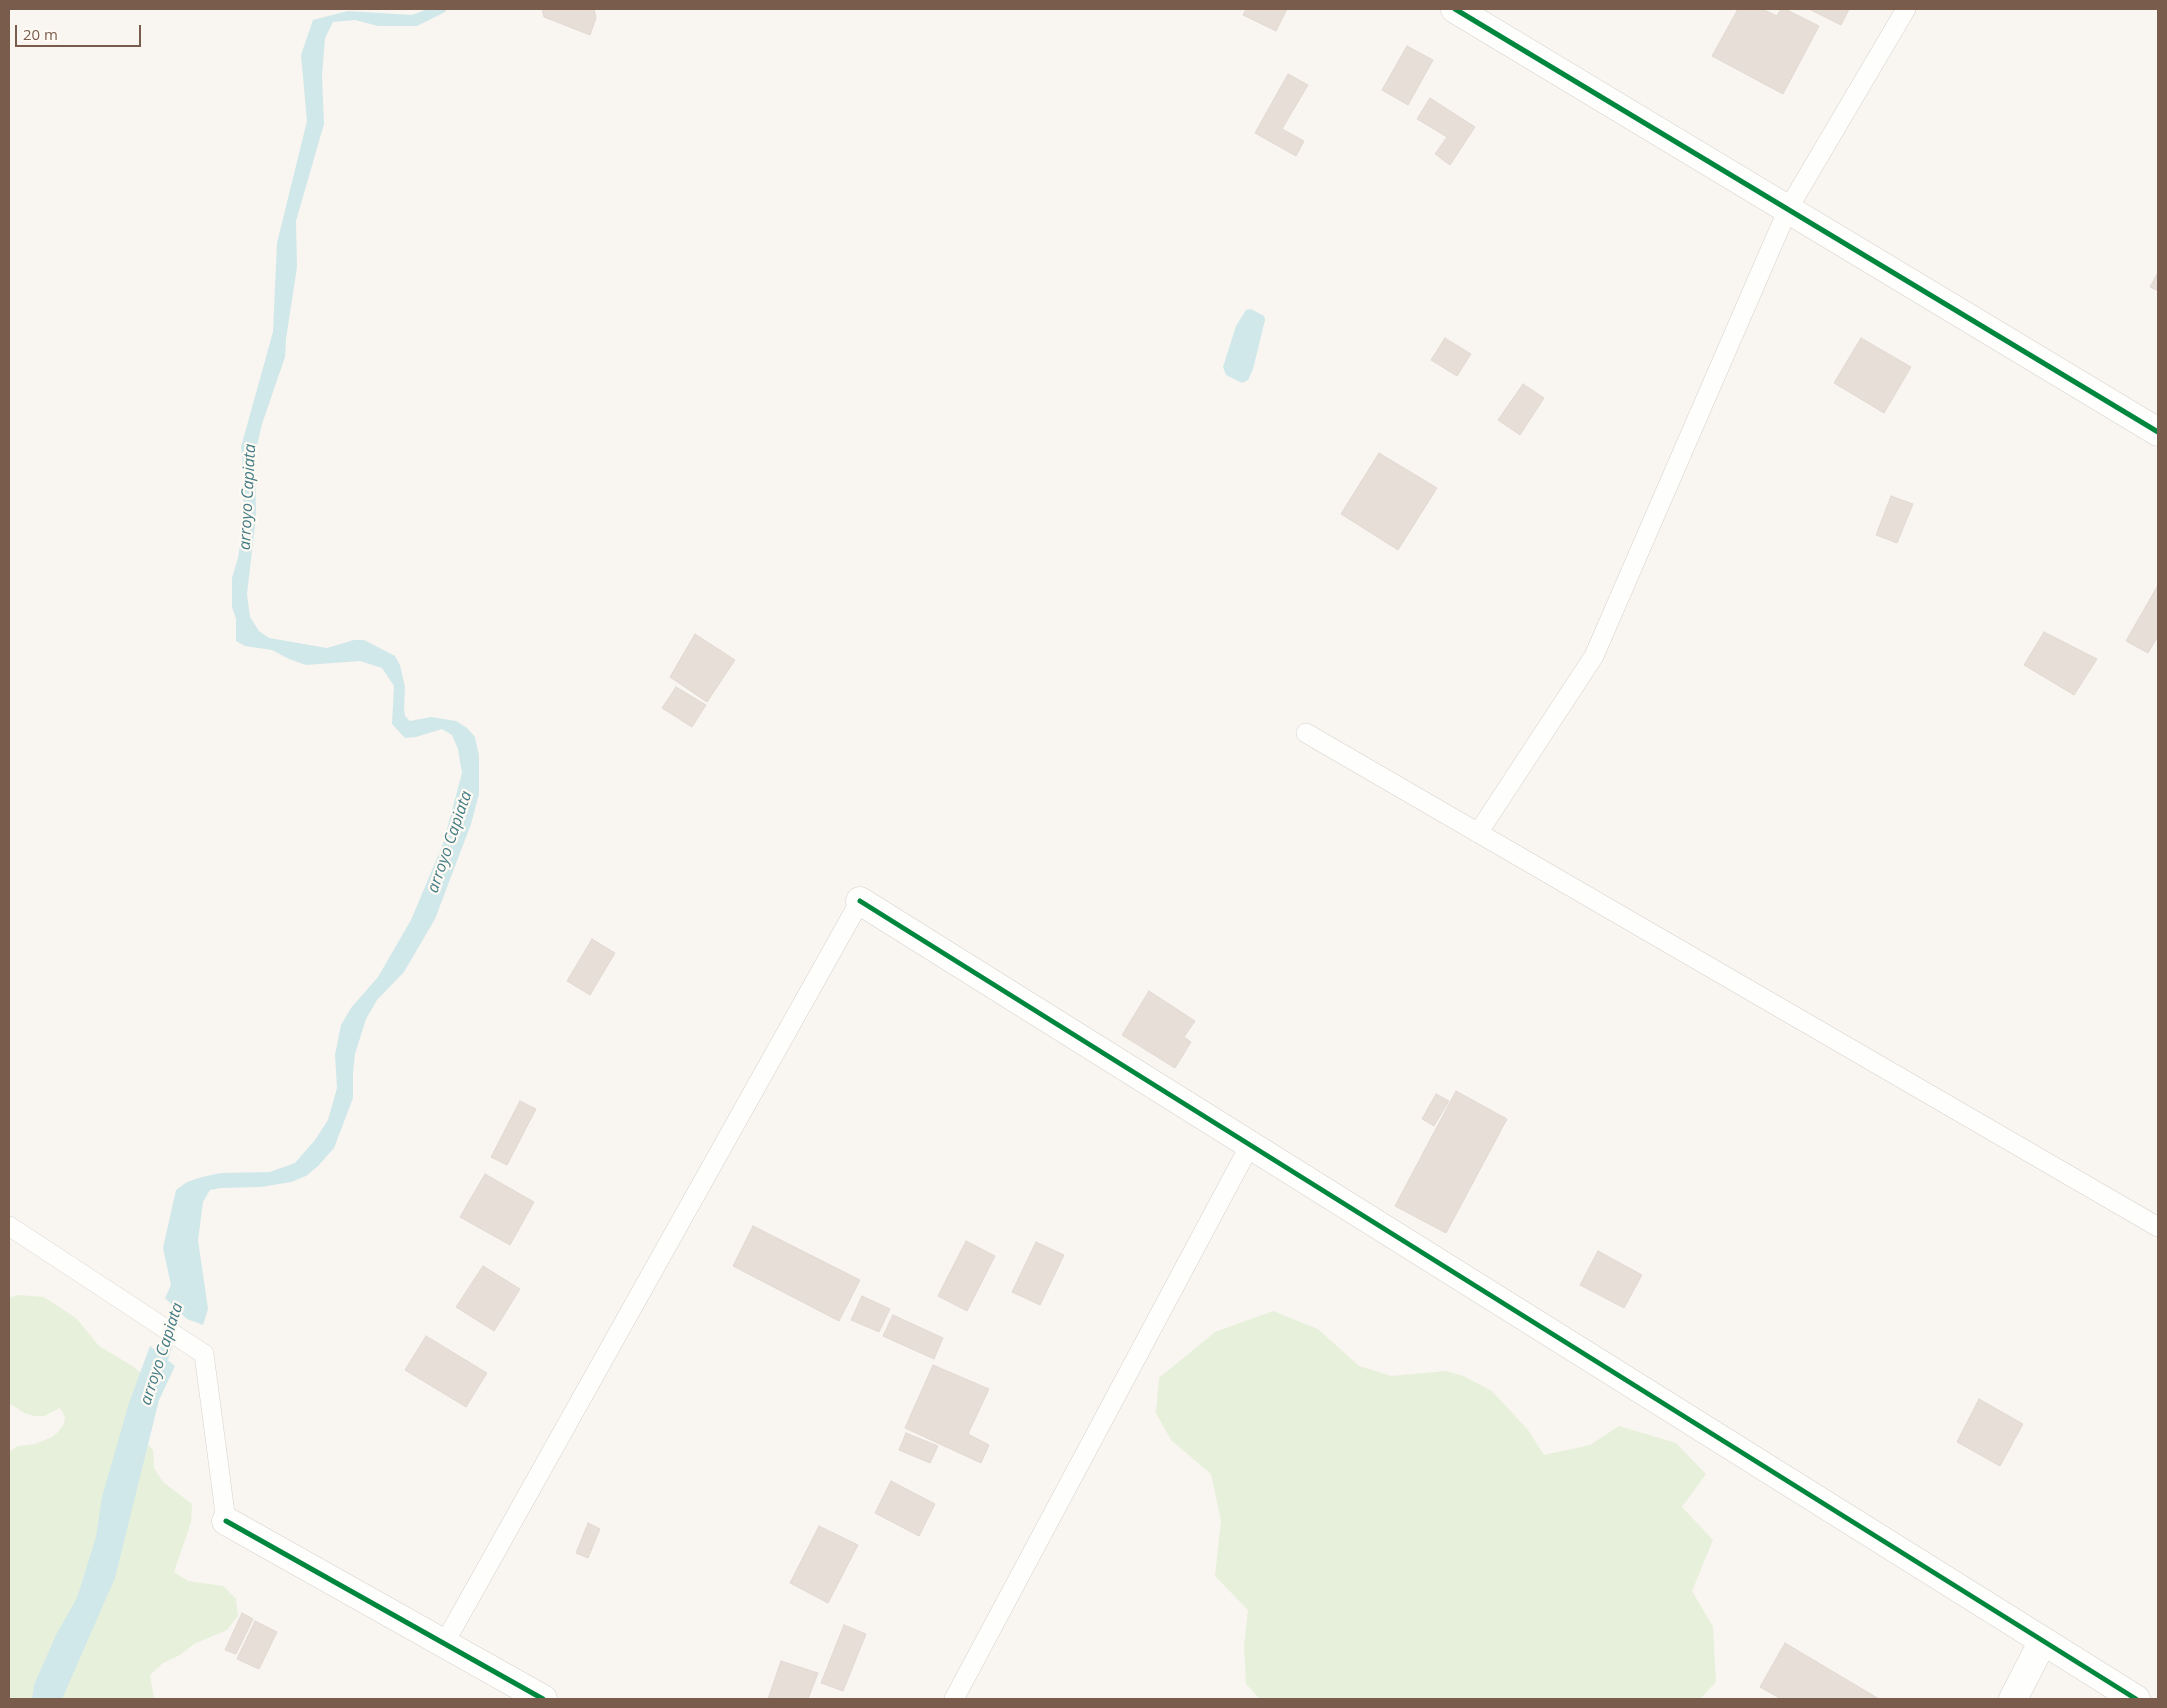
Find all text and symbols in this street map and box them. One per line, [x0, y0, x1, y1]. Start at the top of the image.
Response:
scale bar [18, 15, 144, 47]
text: 20 m [23, 24, 58, 44]
water label: arroyo Capiata [236, 443, 260, 551]
water label: arroyo Capiata [424, 789, 476, 895]
water label: arroyo Capiata [136, 1300, 188, 1408]

